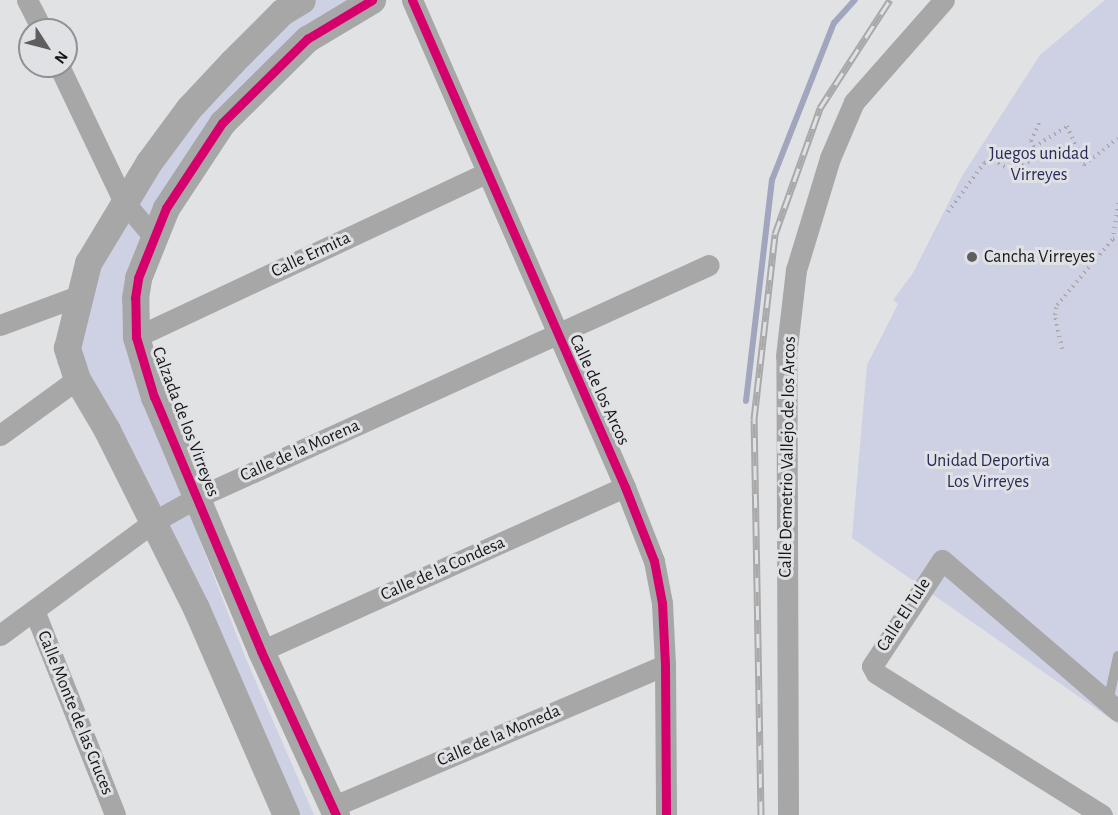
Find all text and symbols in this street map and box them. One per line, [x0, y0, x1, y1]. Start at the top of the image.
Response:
north arrow [18, 18, 78, 78]
text: N [51, 48, 71, 67]
park label: Juegos unidad Virreyes [989, 144, 1089, 186]
street label: Calle Ermita [268, 227, 354, 283]
place label: Cancha Virreyes [984, 246, 1095, 268]
marker: Cancha Virreyes [965, 250, 979, 264]
street label: Calle de los Arcos [564, 331, 634, 449]
street label: Calle Demetrio Vallejo de los Arcos [775, 336, 801, 578]
street label: Calzada de los Virreyes [146, 344, 224, 500]
street label: Calle de la Morena [237, 415, 363, 487]
park label: Unidad Deportiva Los Virreyes [926, 451, 1050, 494]
street label: Calle de la Condesa [378, 532, 508, 606]
street label: Calle El Tule [872, 574, 936, 656]
street label: Calle Monte de las Cruces [32, 628, 118, 798]
street label: Calle de la Moneda [434, 700, 564, 772]

